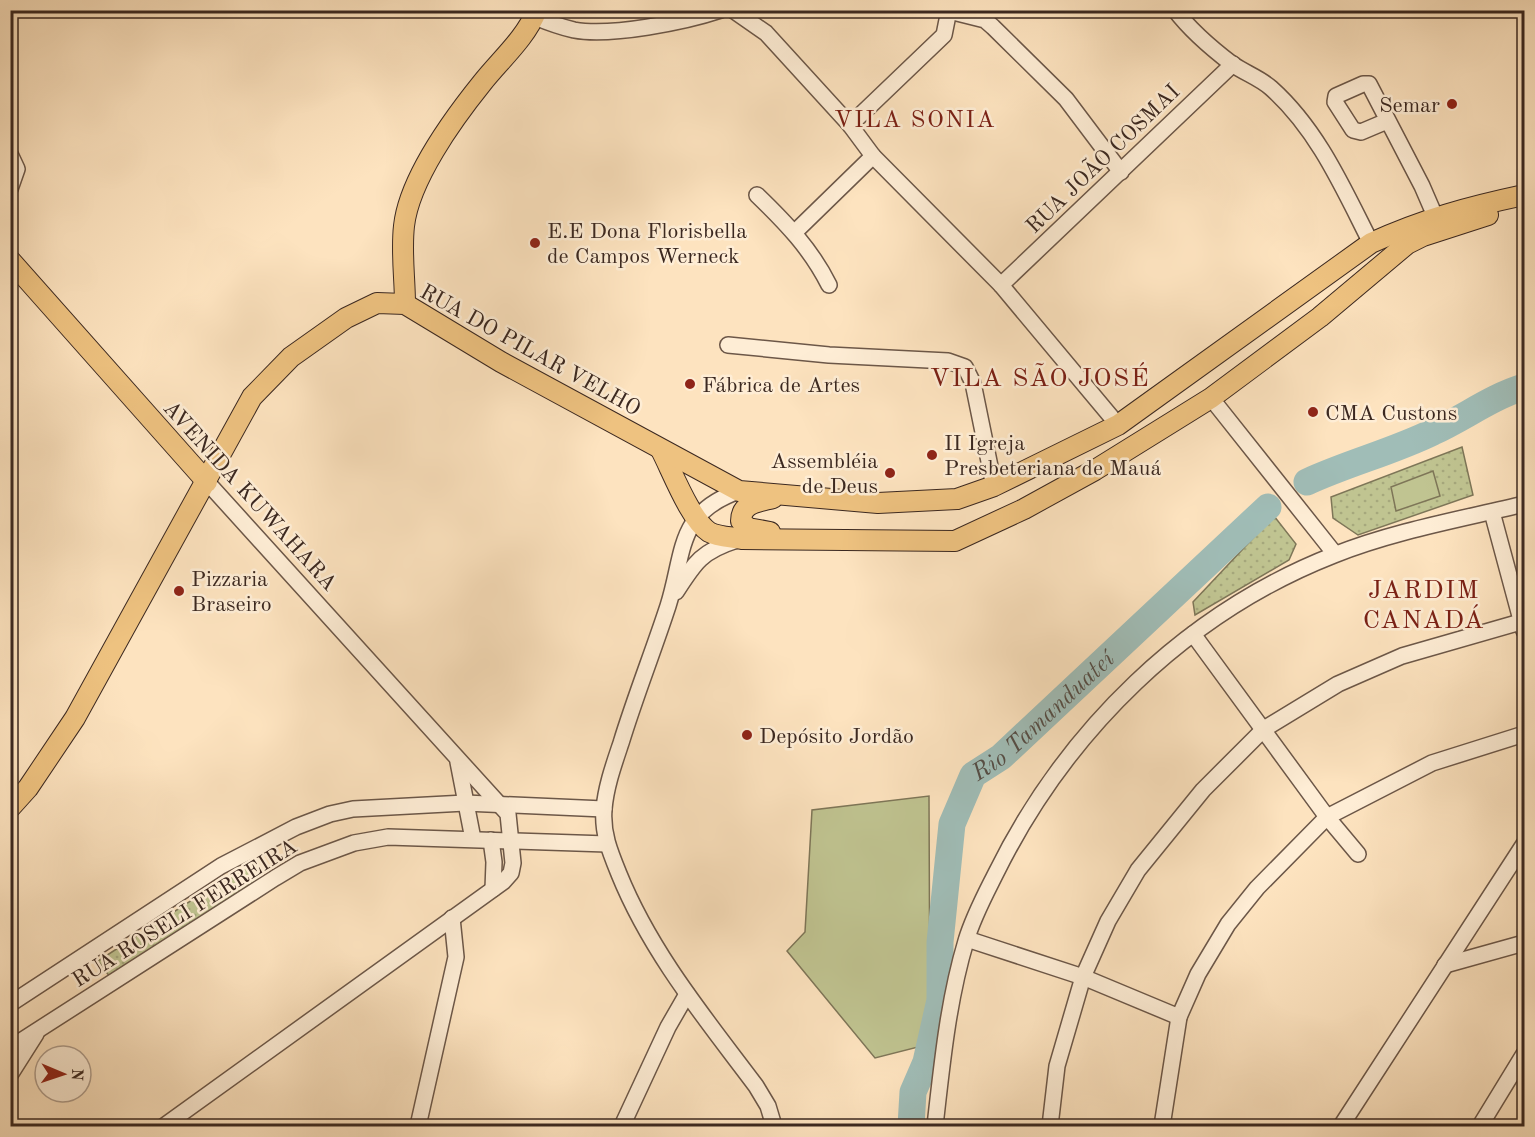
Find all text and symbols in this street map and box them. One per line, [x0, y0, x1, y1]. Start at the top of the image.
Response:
street label: RUA JOÃO COSMAI [1020, 79, 1184, 238]
place label: Semar [1379, 95, 1440, 117]
marker: Semar [1445, 97, 1459, 111]
district label: VILA SONIA [834, 109, 996, 133]
place label: E.E Dona Florisbella de Campos Werneck [547, 221, 747, 268]
marker: E.E Dona Florisbella de Campos Werneck [528, 236, 542, 250]
street label: RUA DO PILAR VELHO [416, 281, 644, 421]
district label: VILA SÃO JOSÉ [930, 362, 1150, 392]
place label: Fábrica de Artes [702, 375, 860, 397]
marker: Fábrica de Artes [683, 377, 697, 391]
street label: AVENIDA KUWAHARA [159, 397, 341, 596]
place label: CMA Custons [1325, 403, 1457, 425]
marker: CMA Custons [1306, 405, 1320, 419]
place label: II Igreja Presbeteriana de Mauá [944, 433, 1161, 480]
marker: II Igreja Presbeteriana de Mauá [925, 448, 939, 462]
place label: Assembléia de Deus [770, 451, 878, 498]
marker: Assembléia de Deus [883, 466, 897, 480]
place label: Pizzaria Braseiro [191, 569, 272, 616]
district label: JARDIM CANADÁ [1363, 578, 1485, 634]
marker: Pizzaria Braseiro [172, 584, 186, 598]
water label: Rio Tamanduateí [967, 646, 1121, 787]
place label: Depósito Jordão [759, 726, 914, 748]
marker: Depósito Jordão [740, 728, 754, 742]
street label: RUA ROSELI FERREIRA [69, 835, 302, 992]
north arrow [33, 1044, 93, 1104]
text: N [68, 1068, 84, 1082]

